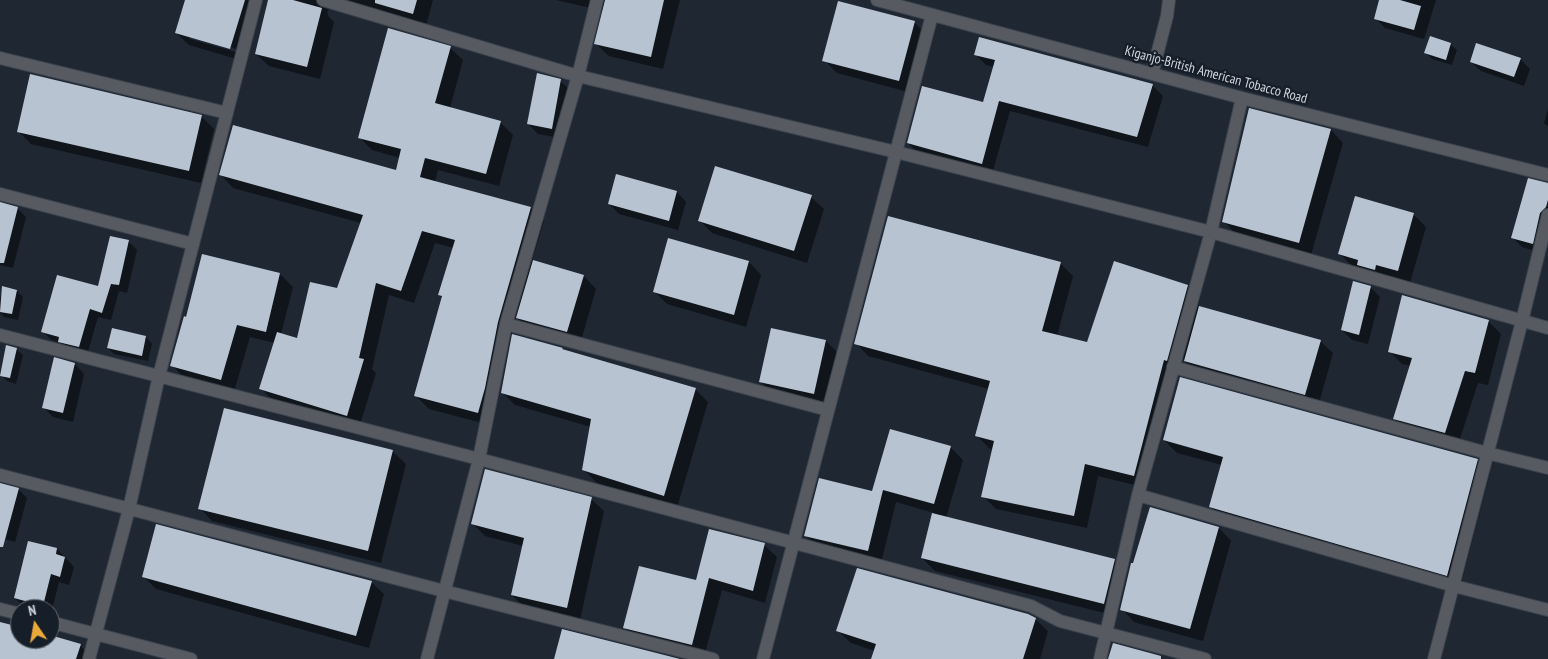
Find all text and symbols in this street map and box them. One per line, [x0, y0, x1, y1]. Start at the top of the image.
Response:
street label: Kiganjo-British American Tobacco Road [1123, 43, 1309, 107]
north arrow [10, 599, 60, 649]
text: N [27, 601, 38, 620]

